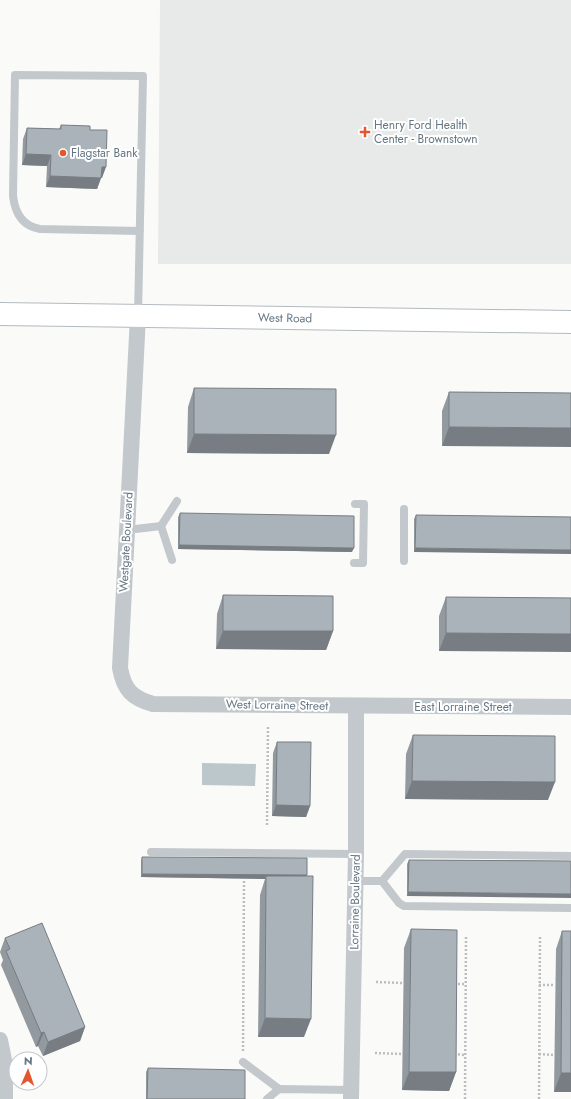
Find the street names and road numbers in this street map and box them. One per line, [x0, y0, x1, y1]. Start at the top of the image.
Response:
street label: West Road [258, 309, 312, 327]
street label: Westgate Boulevard [114, 491, 138, 593]
street label: West Lorraine Street [226, 695, 328, 715]
street label: East Lorraine Street [414, 698, 512, 716]
street label: Lorraine Boulevard [345, 854, 365, 950]

